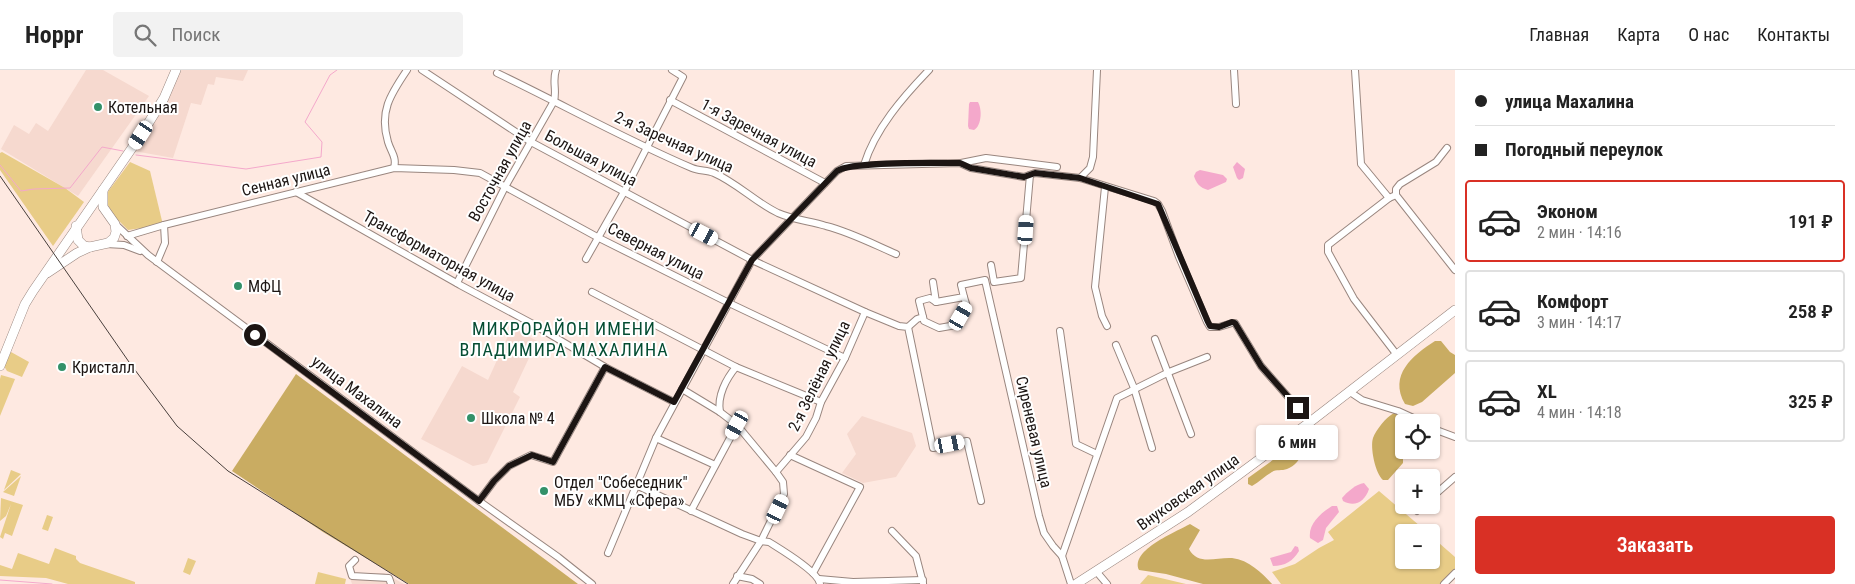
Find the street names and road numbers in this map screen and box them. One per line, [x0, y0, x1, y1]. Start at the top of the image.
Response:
street label: 1-я Заречная улица [698, 95, 820, 171]
street label: 2-я Заречная улица [612, 107, 736, 177]
street label: Восточная улица [464, 117, 536, 225]
street label: Большая улица [542, 126, 640, 190]
street label: Сенная улица [240, 160, 332, 200]
street label: Трансформаторная улица [360, 206, 518, 306]
street label: Северная улица [604, 218, 708, 284]
street label: 2-я Зелёная улица [784, 318, 854, 434]
street label: улица Махалина [308, 352, 406, 432]
street label: Сиреневая улица [1012, 374, 1056, 490]
street label: Внуковская улица [1133, 450, 1243, 534]

